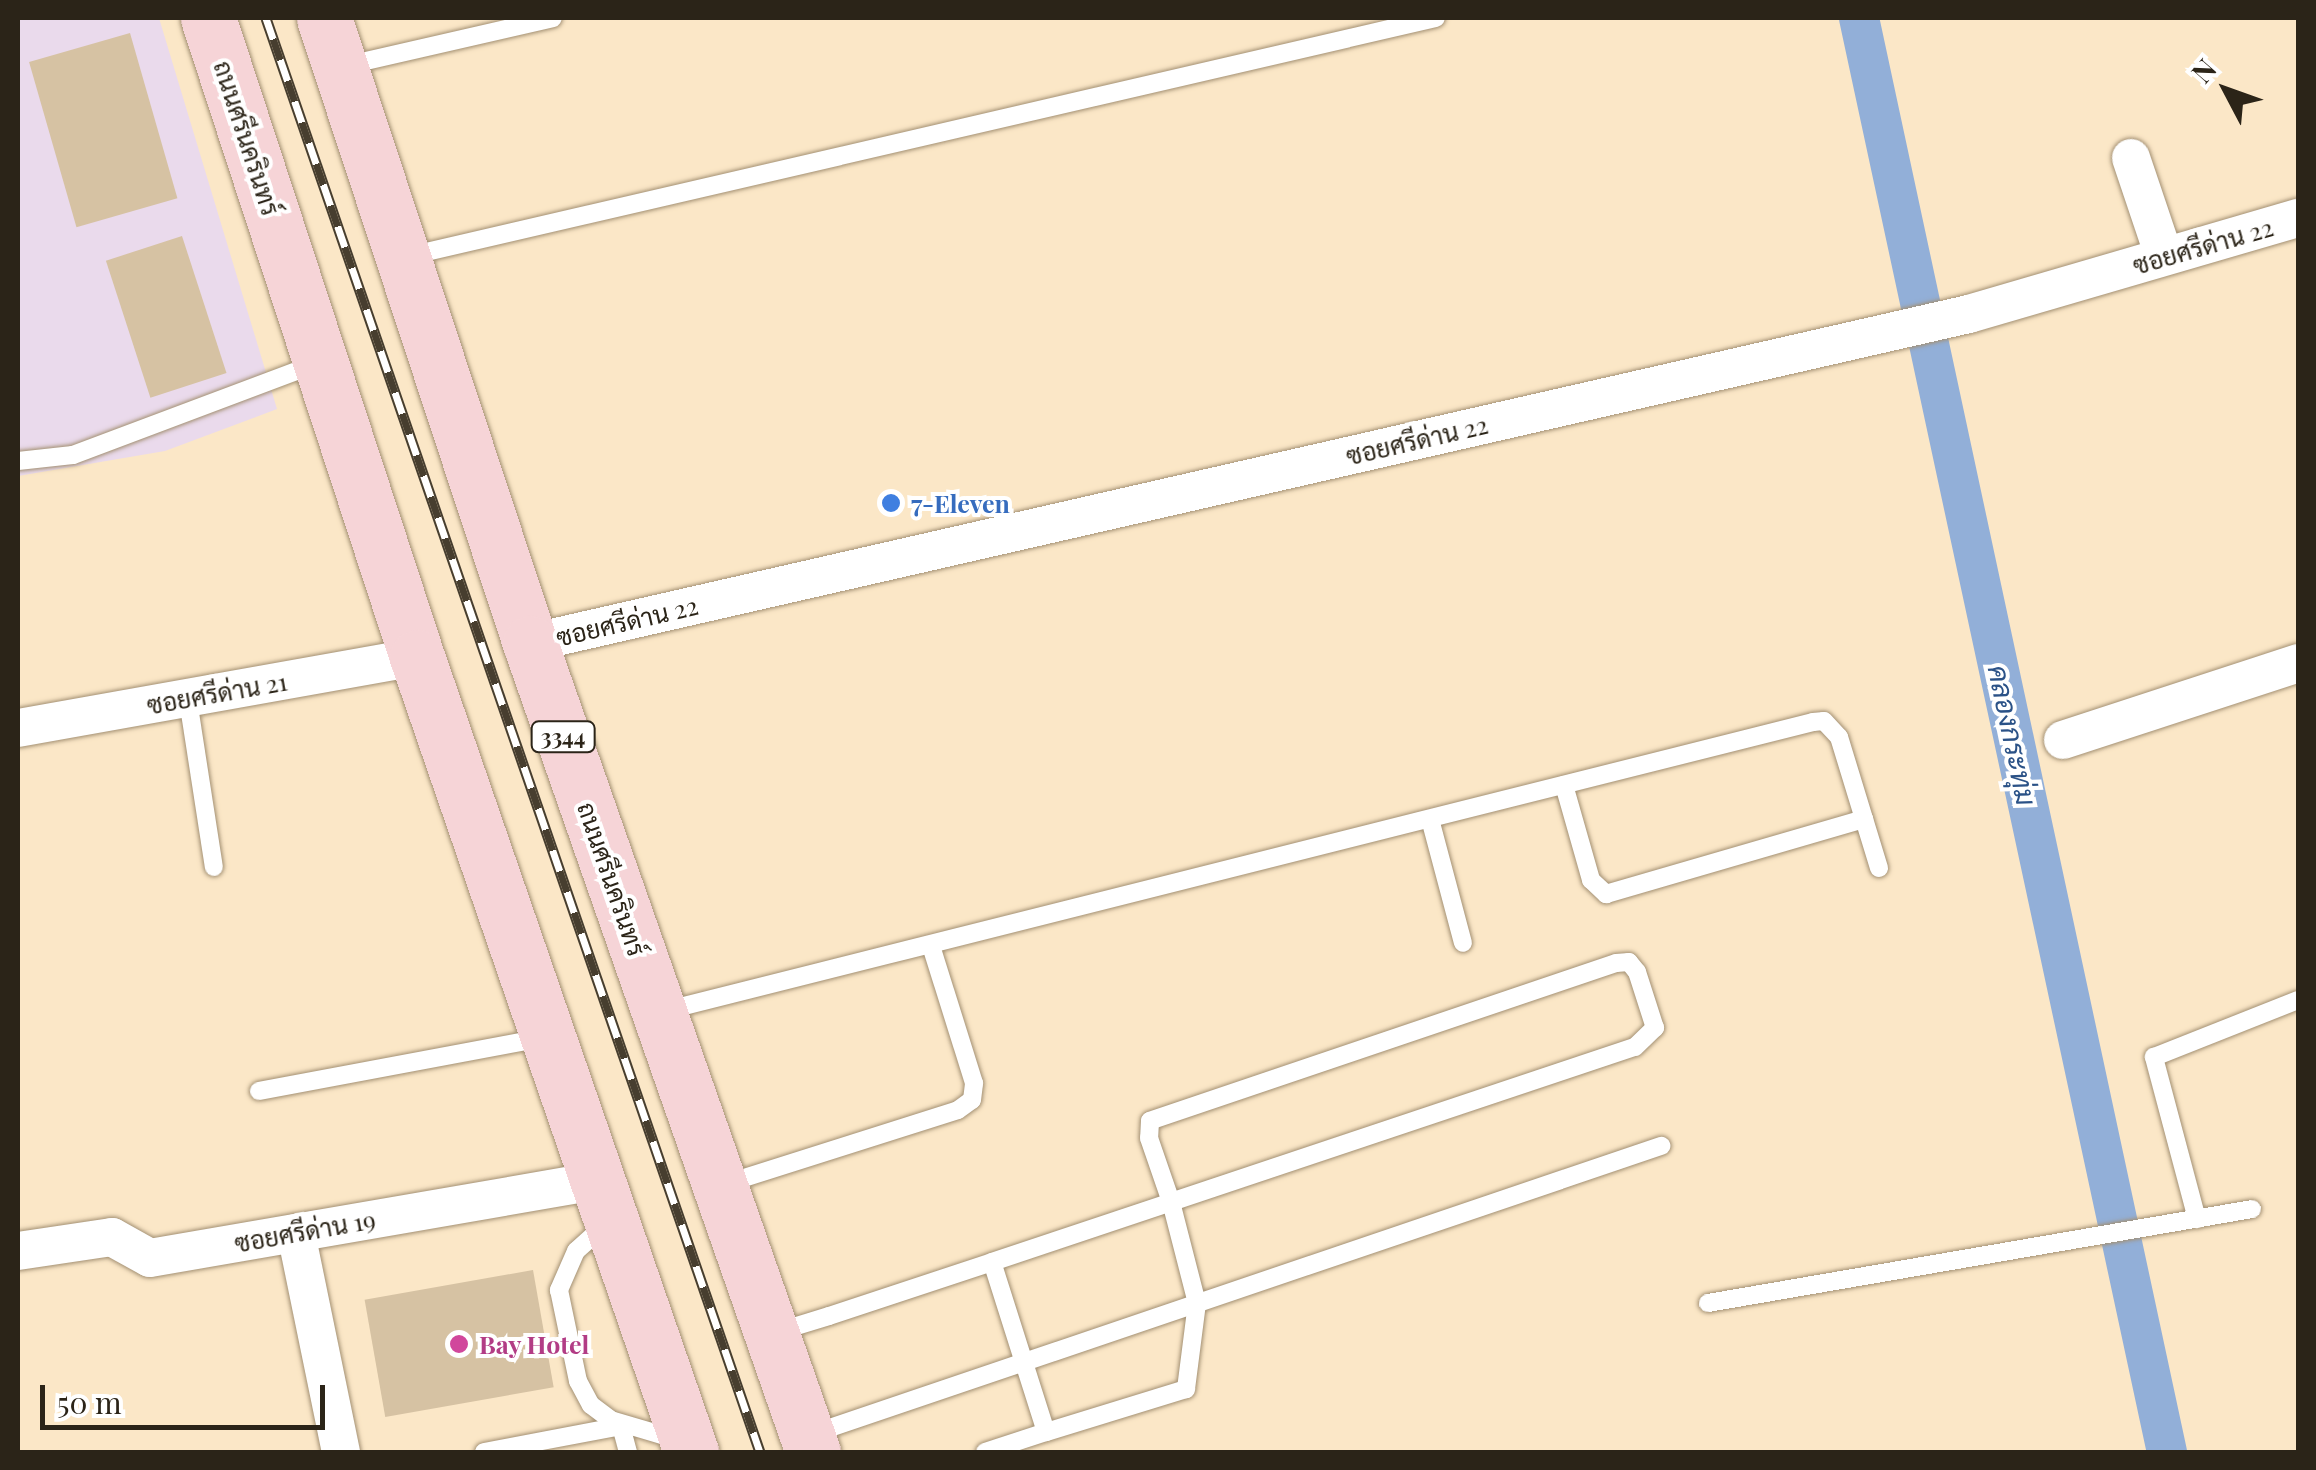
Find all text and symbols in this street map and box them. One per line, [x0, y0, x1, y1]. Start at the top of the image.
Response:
north arrow [2176, 40, 2276, 140]
text: N [2182, 50, 2224, 90]
street label: ถนนศรีนครินทร์ [208, 57, 286, 219]
street label: ซอยศรีด่าน 22 [2129, 212, 2277, 280]
street label: ซอยศรีด่าน 22 [1343, 409, 1491, 471]
place label: 7-Eleven [911, 488, 1010, 518]
marker: 7-Eleven [880, 492, 902, 514]
street label: ซอยศรีด่าน 22 [553, 590, 701, 652]
water label: คลองกระทุ่ม [1982, 662, 2044, 808]
street label: ซอยศรีด่าน 21 [145, 666, 289, 720]
road number: 3344 [530, 720, 596, 754]
street label: ถนนศรีนครินทร์ [572, 798, 652, 960]
street label: ซอยศรีด่าน 19 [232, 1204, 378, 1258]
place label: Bay Hotel [479, 1329, 590, 1359]
marker: Bay Hotel [448, 1333, 470, 1355]
scale bar [45, 1365, 330, 1427]
text: 50 m [57, 1382, 122, 1422]

